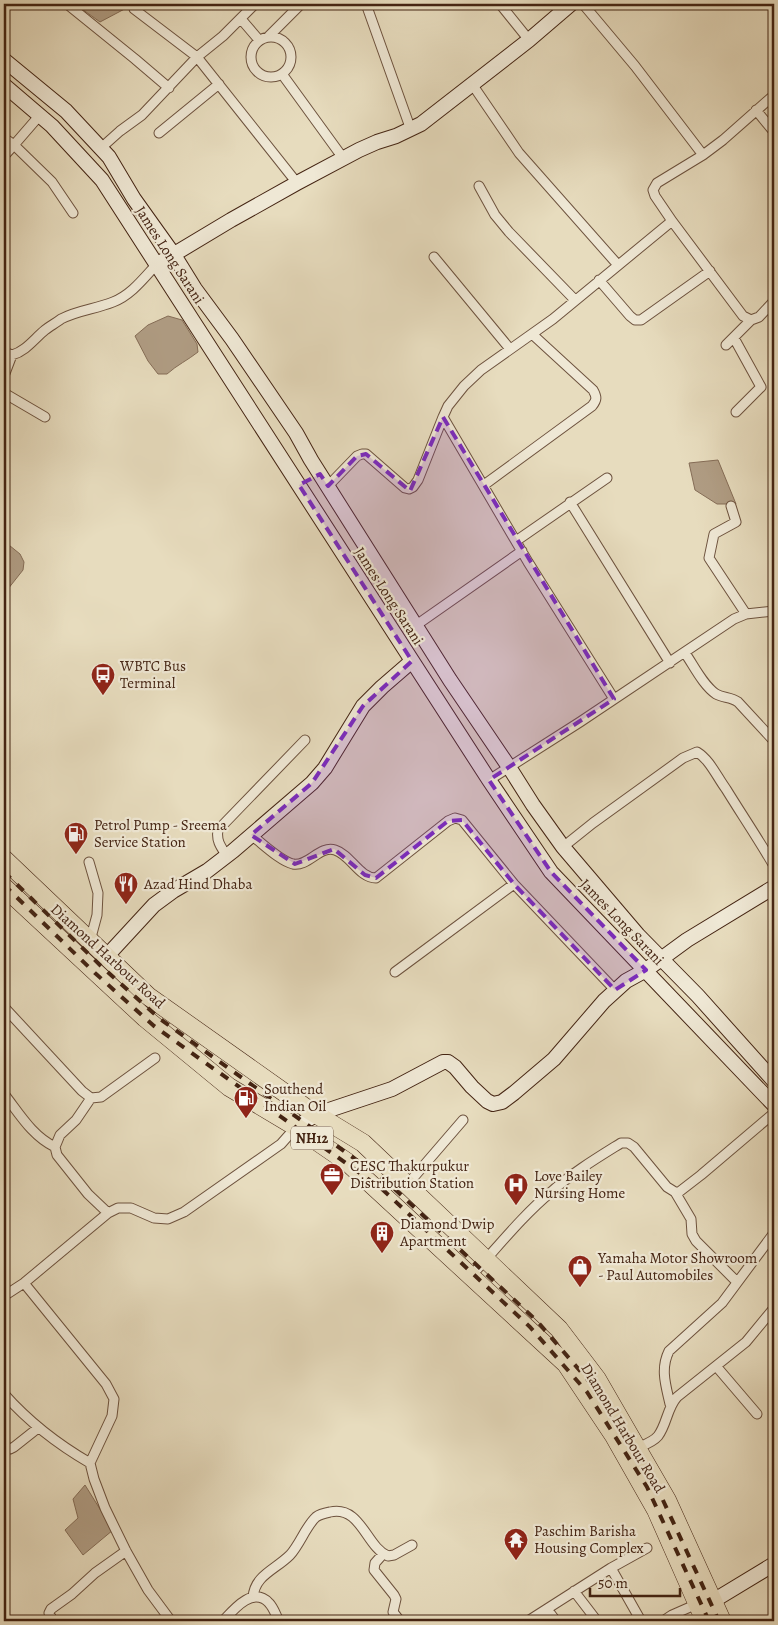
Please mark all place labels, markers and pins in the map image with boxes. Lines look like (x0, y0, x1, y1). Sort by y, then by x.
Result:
place label: WBTC Bus Terminal (119, 656, 186, 693)
bus stop icon: WBTC Bus Terminal (90, 662, 116, 696)
place label: Petrol Pump - Sreema Service Station (94, 815, 227, 852)
fuel station icon: Petrol Pump - Sreema Service Station (63, 821, 89, 855)
restaurant icon: Azad Hind Dhaba (113, 871, 139, 905)
place label: Azad Hind Dhaba (143, 874, 252, 894)
place label: Southend Indian Oil (264, 1079, 327, 1116)
fuel station icon: Southend Indian Oil (233, 1085, 259, 1119)
place label: CESC Thakurpukur Distribution Station (350, 1156, 474, 1193)
office icon: CESC Thakurpukur Distribution Station (319, 1162, 345, 1196)
place label: Love Bailey Nursing Home (534, 1166, 626, 1203)
hospital icon: Love Bailey Nursing Home (503, 1172, 529, 1206)
place label: Diamond Dwip Apartment (399, 1214, 494, 1251)
building icon: Diamond Dwip Apartment (369, 1220, 395, 1254)
place label: Yamaha Motor Showroom - Paul Automobiles (597, 1248, 758, 1285)
shop icon: Yamaha Motor Showroom - Paul Automobiles (567, 1254, 593, 1288)
place label: Paschim Barisha Housing Complex (534, 1521, 644, 1558)
temple icon: Paschim Barisha Housing Complex (503, 1527, 529, 1561)

